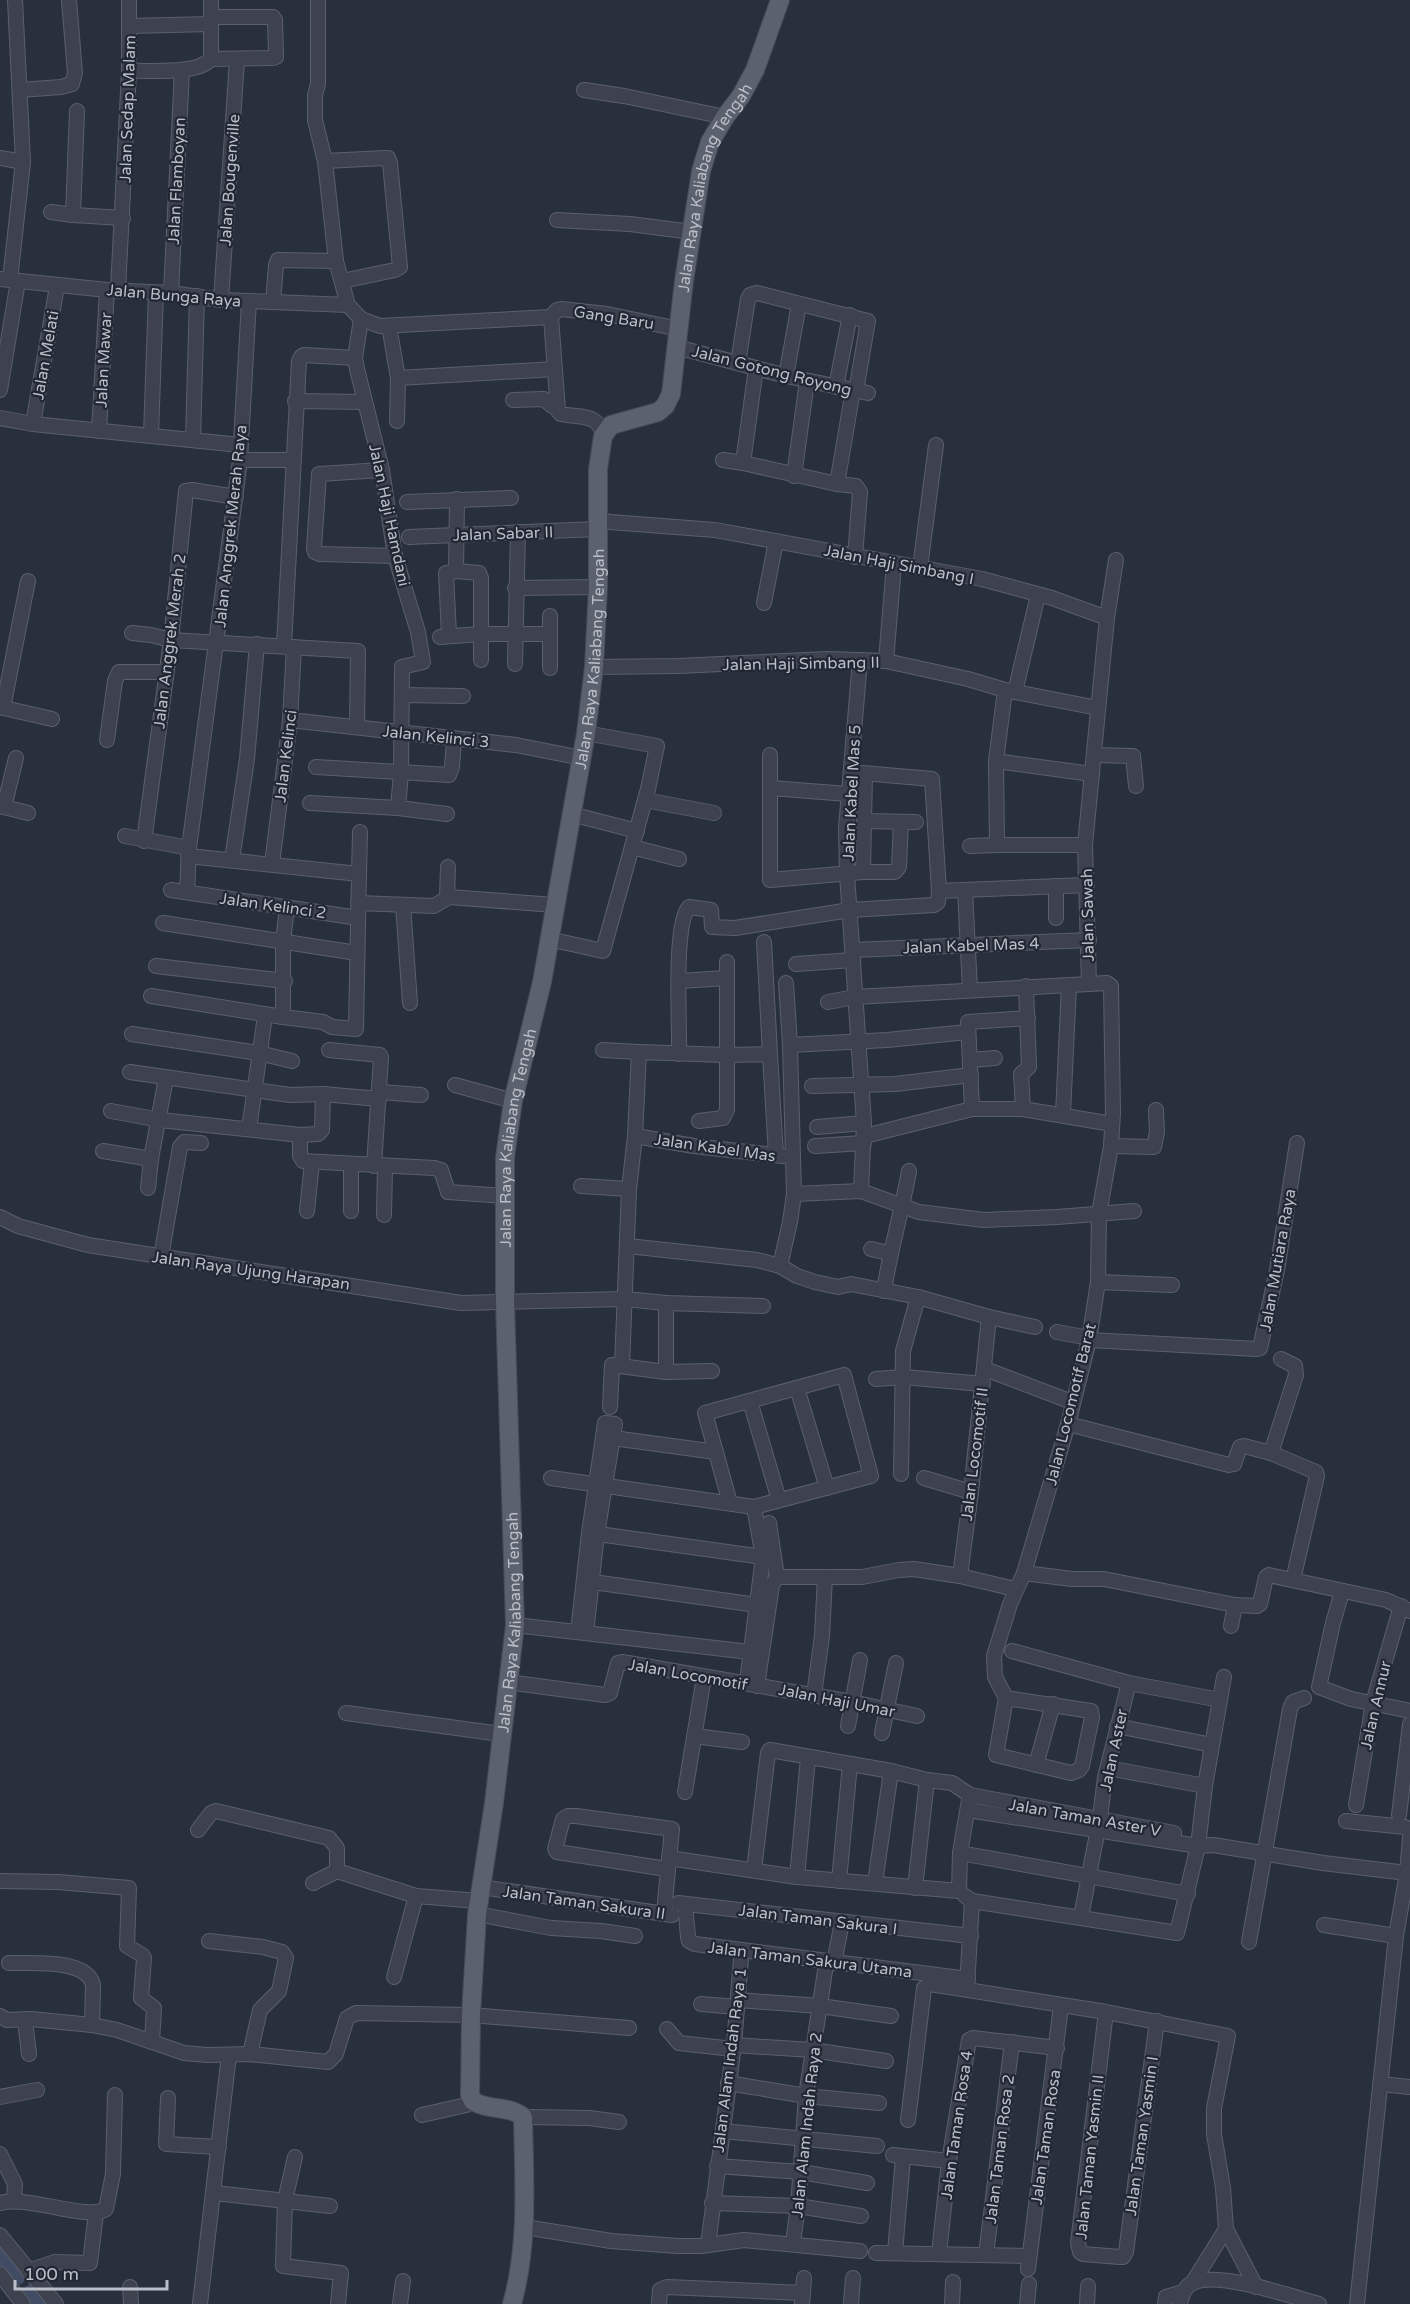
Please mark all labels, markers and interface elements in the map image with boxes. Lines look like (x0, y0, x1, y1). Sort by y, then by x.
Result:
street label: Jalan Sedap Malam (115, 35, 141, 183)
street label: Jalan Raya Kaliabang Tengah (674, 80, 757, 293)
street label: Jalan Bougenville (215, 114, 245, 247)
street label: Jalan Flamboyan (164, 117, 190, 245)
street label: Jalan Bunga Raya (106, 280, 242, 312)
street label: Gang Baru (572, 302, 655, 334)
street label: Jalan Melati (28, 309, 64, 401)
street label: Jalan Mawar (92, 311, 117, 408)
street label: Jalan Gotong Royong (690, 341, 854, 400)
street label: Jalan Anggrek Merah Raya (210, 424, 252, 629)
street label: Jalan Haji Hamdani (364, 442, 414, 588)
street label: Jalan Sabar II (452, 522, 554, 546)
street label: Jalan Haji Simbang I (822, 541, 976, 589)
street label: Jalan Raya Kaliabang Tengah (571, 548, 609, 771)
street label: Jalan Anggrek Merah 2 (149, 552, 191, 730)
street label: Jalan Haji Simbang II (722, 653, 880, 675)
street label: Jalan Kelinci (270, 709, 302, 804)
street label: Jalan Kelinci 3 (381, 721, 490, 753)
street label: Jalan Kabel Mas 5 (838, 724, 866, 862)
street label: Jalan Sawah (1077, 868, 1099, 962)
street label: Jalan Kelinci 2 (218, 889, 328, 923)
street label: Jalan Kabel Mas 4 (902, 934, 1040, 958)
street label: Jalan Raya Kaliabang Tengah (495, 1026, 541, 1247)
street label: Jalan Kabel Mas (653, 1130, 777, 1166)
street label: Jalan Mutiara Raya (1256, 1187, 1300, 1333)
street label: Jalan Raya Ujung Harapan (150, 1247, 351, 1295)
street label: Jalan Locomotif Barat (1041, 1321, 1101, 1487)
street label: Jalan Locomotif II (957, 1386, 993, 1522)
street label: Jalan Raya Kaliabang Tengah (493, 1511, 526, 1734)
street label: Jalan Locomotif (626, 1655, 750, 1695)
street label: Jalan Annur (1356, 1658, 1396, 1752)
street label: Jalan Haji Umar (777, 1680, 898, 1722)
street label: Jalan Aster (1095, 1706, 1133, 1793)
street label: Jalan Taman Aster V (1007, 1795, 1163, 1841)
street label: Jalan Taman Sakura II (501, 1882, 667, 1924)
street label: Jalan Taman Sakura I (737, 1900, 898, 1940)
street label: Jalan Taman Sakura Utama (707, 1938, 913, 1982)
street label: Jalan Alam Indah Raya 1 (709, 1967, 751, 2154)
street label: Jalan Alam Indah Raya 2 (787, 2032, 827, 2219)
street label: Jalan Taman Rosa 4 (937, 2049, 977, 2201)
street label: Jalan Taman Yasmin I (1121, 2055, 1163, 2217)
street label: Jalan Taman Rosa (1027, 2068, 1065, 2206)
street label: Jalan Taman Rosa 2 (981, 2073, 1019, 2225)
street label: Jalan Taman Yasmin II (1071, 2074, 1109, 2241)
scale bar (15, 2253, 166, 2291)
text: 100 m (24, 2263, 79, 2285)

